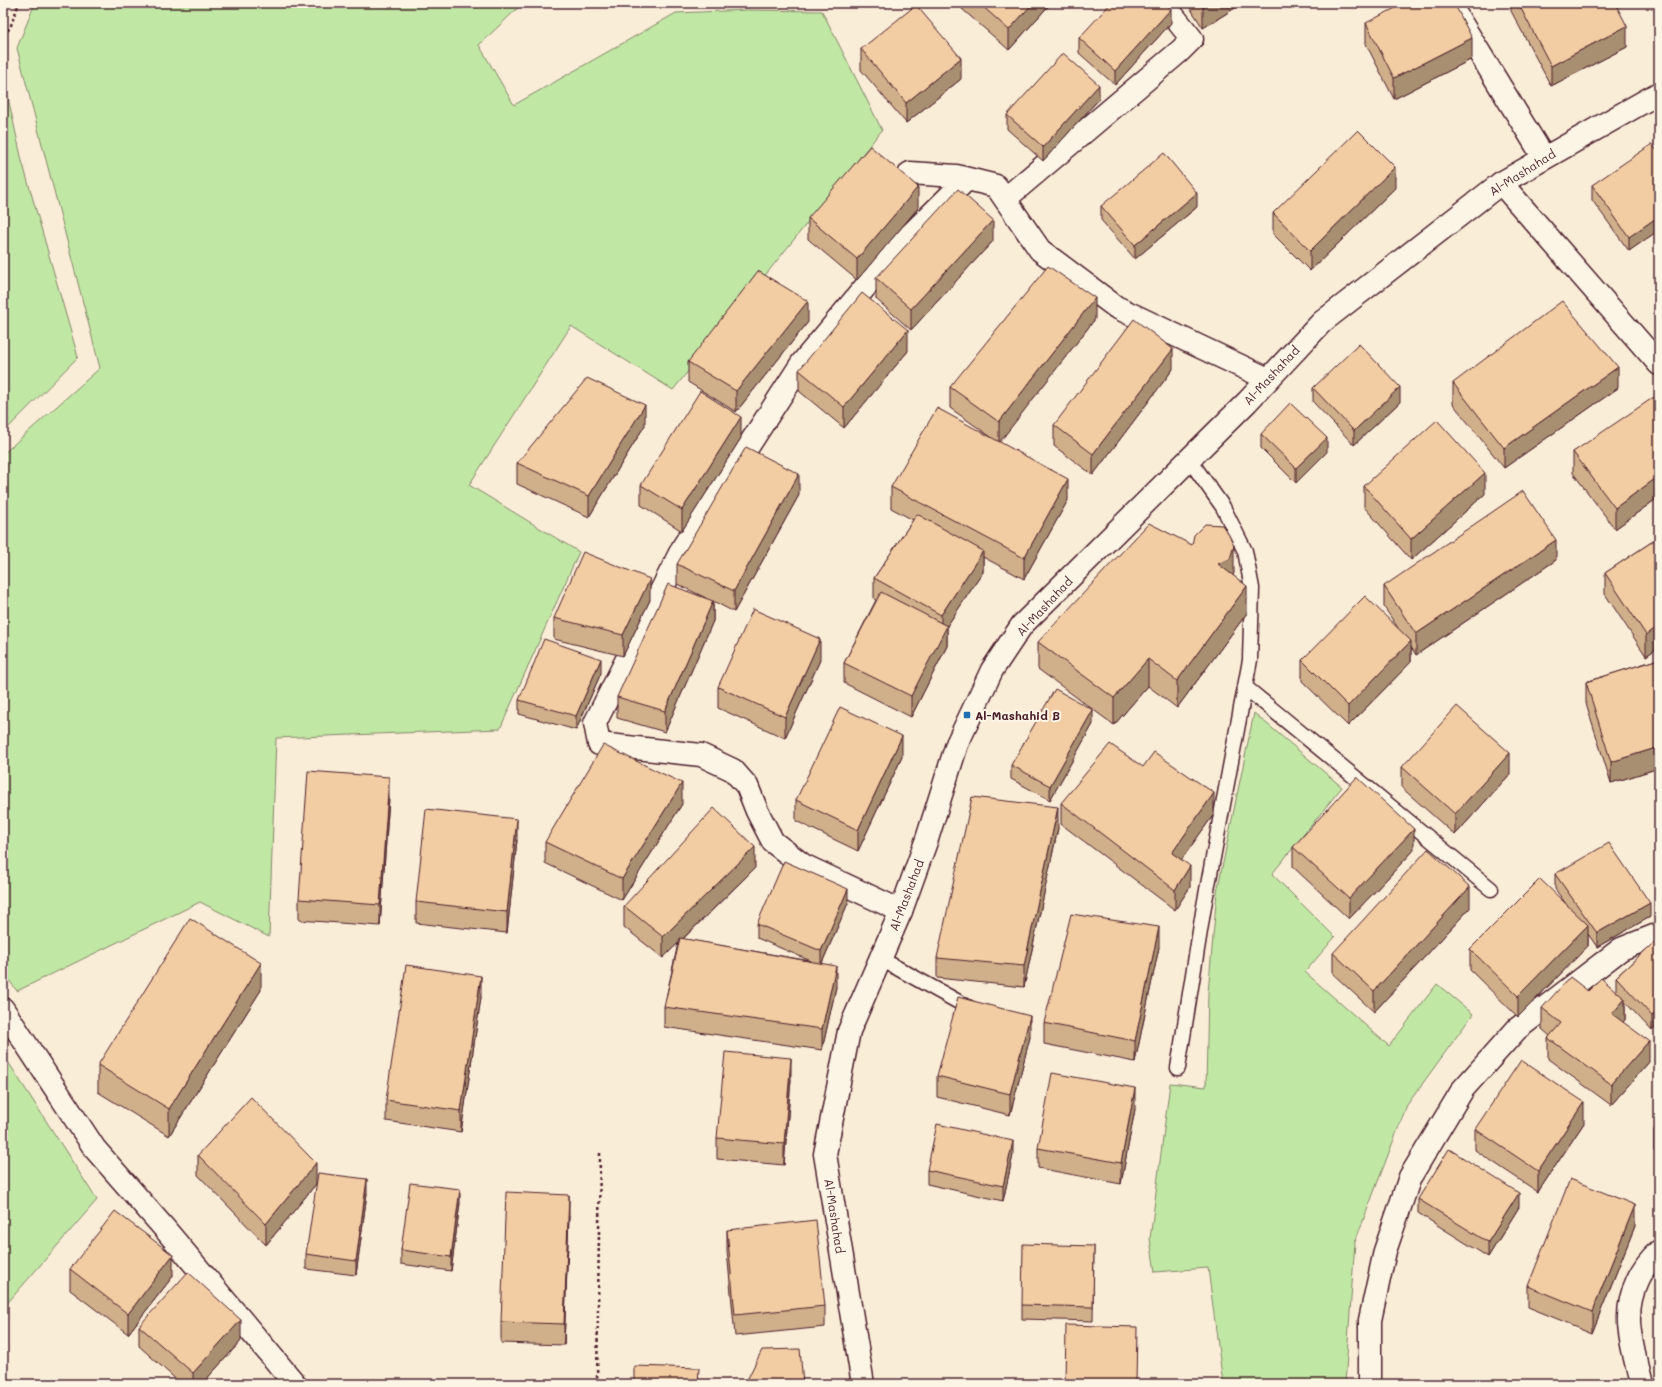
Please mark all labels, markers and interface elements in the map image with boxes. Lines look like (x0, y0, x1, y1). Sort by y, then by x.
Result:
street label: Al-Mashahad (1486, 145, 1559, 199)
street label: Al-Mashahad (1239, 342, 1303, 408)
street label: Al-Mashahad (1012, 573, 1076, 639)
place label: Al-Mashahid B (975, 707, 1060, 723)
marker: Al-Mashahid B (962, 710, 972, 720)
street label: Al-Mashahad (885, 857, 927, 933)
street label: Al-Mashahad (821, 1178, 849, 1255)

